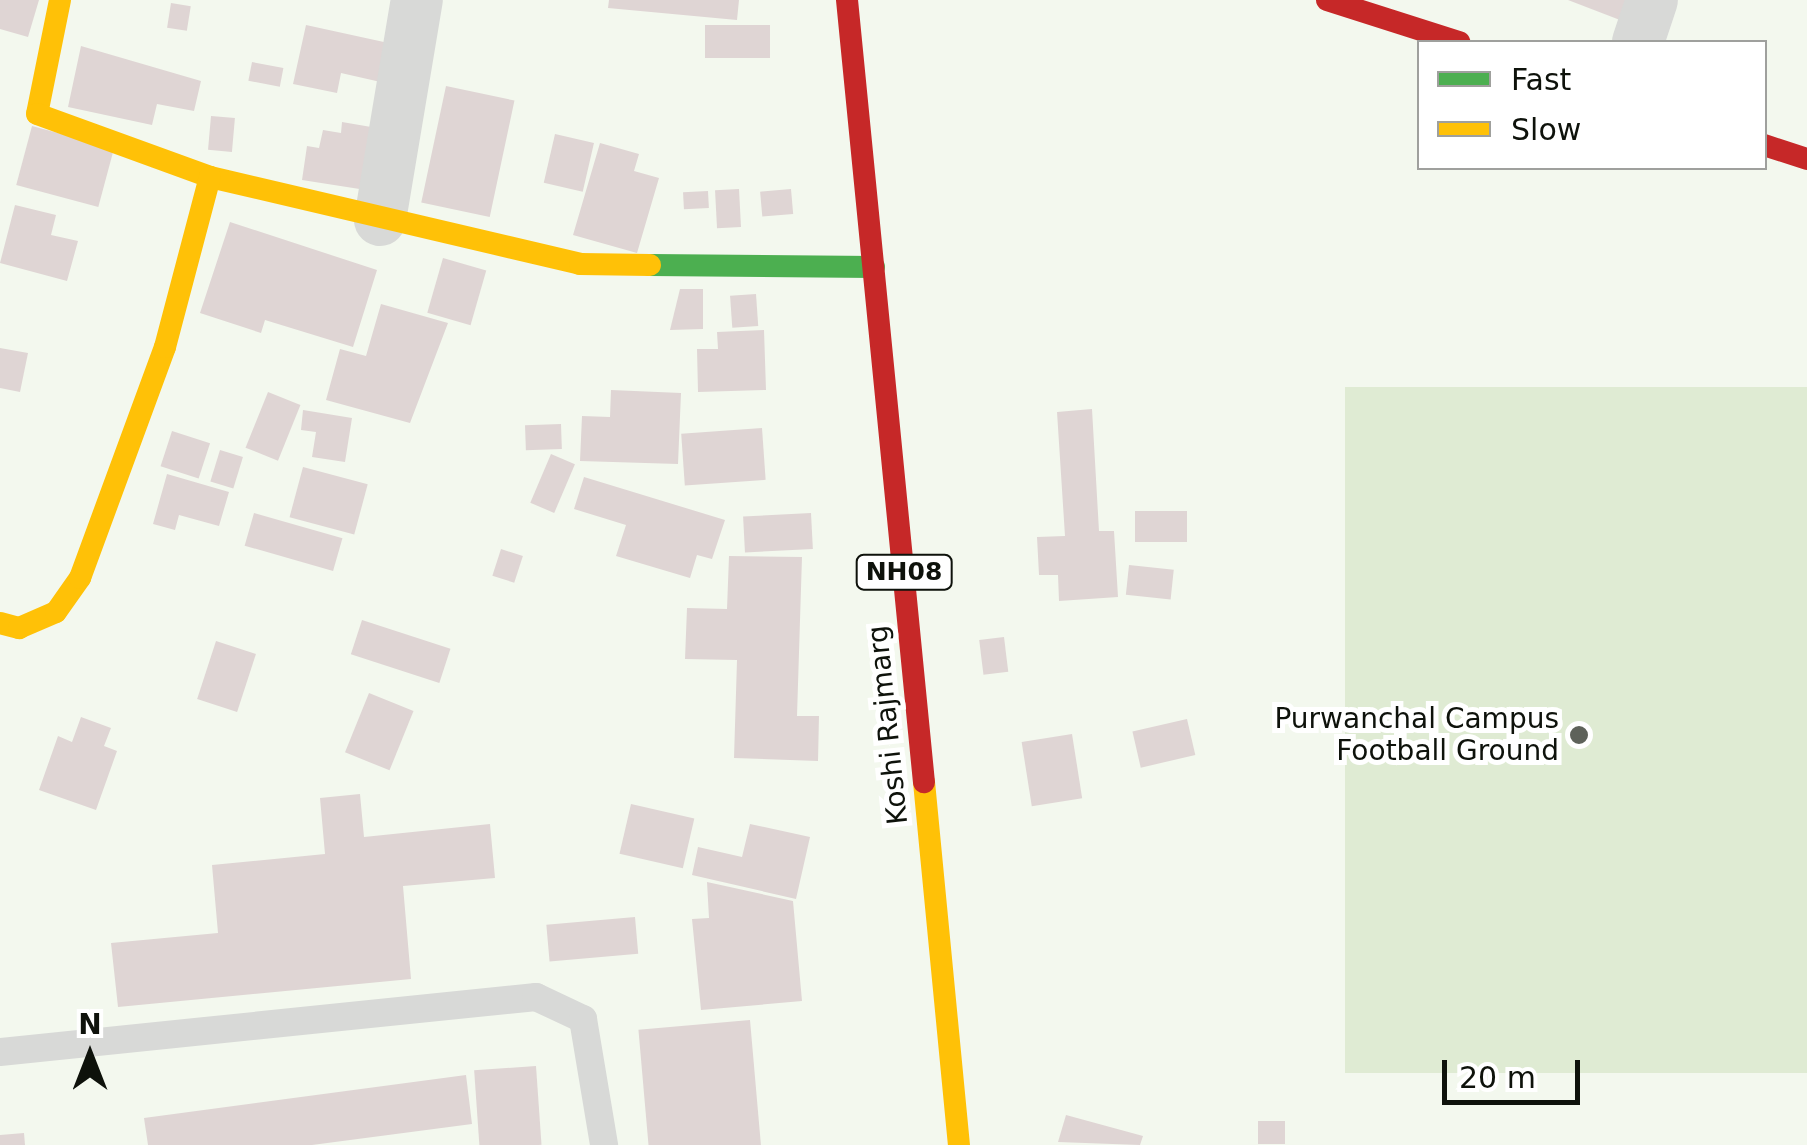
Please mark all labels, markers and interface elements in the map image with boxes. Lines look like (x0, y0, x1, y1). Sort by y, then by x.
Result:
legend (1417, 40, 1767, 170)
text: Fast (1511, 62, 1571, 97)
text: Slow (1511, 112, 1581, 147)
road number: NH08 (854, 552, 954, 592)
street label: Koshi Rajmarg (861, 624, 915, 826)
place label: Purwanchal Campus Football Ground (1274, 702, 1559, 768)
marker: Purwanchal Campus Football Ground (1568, 724, 1590, 746)
north arrow (40, 1005, 140, 1105)
text: N (78, 1008, 102, 1041)
scale bar (1447, 1040, 1584, 1102)
text: 20 m (1459, 1060, 1536, 1095)

